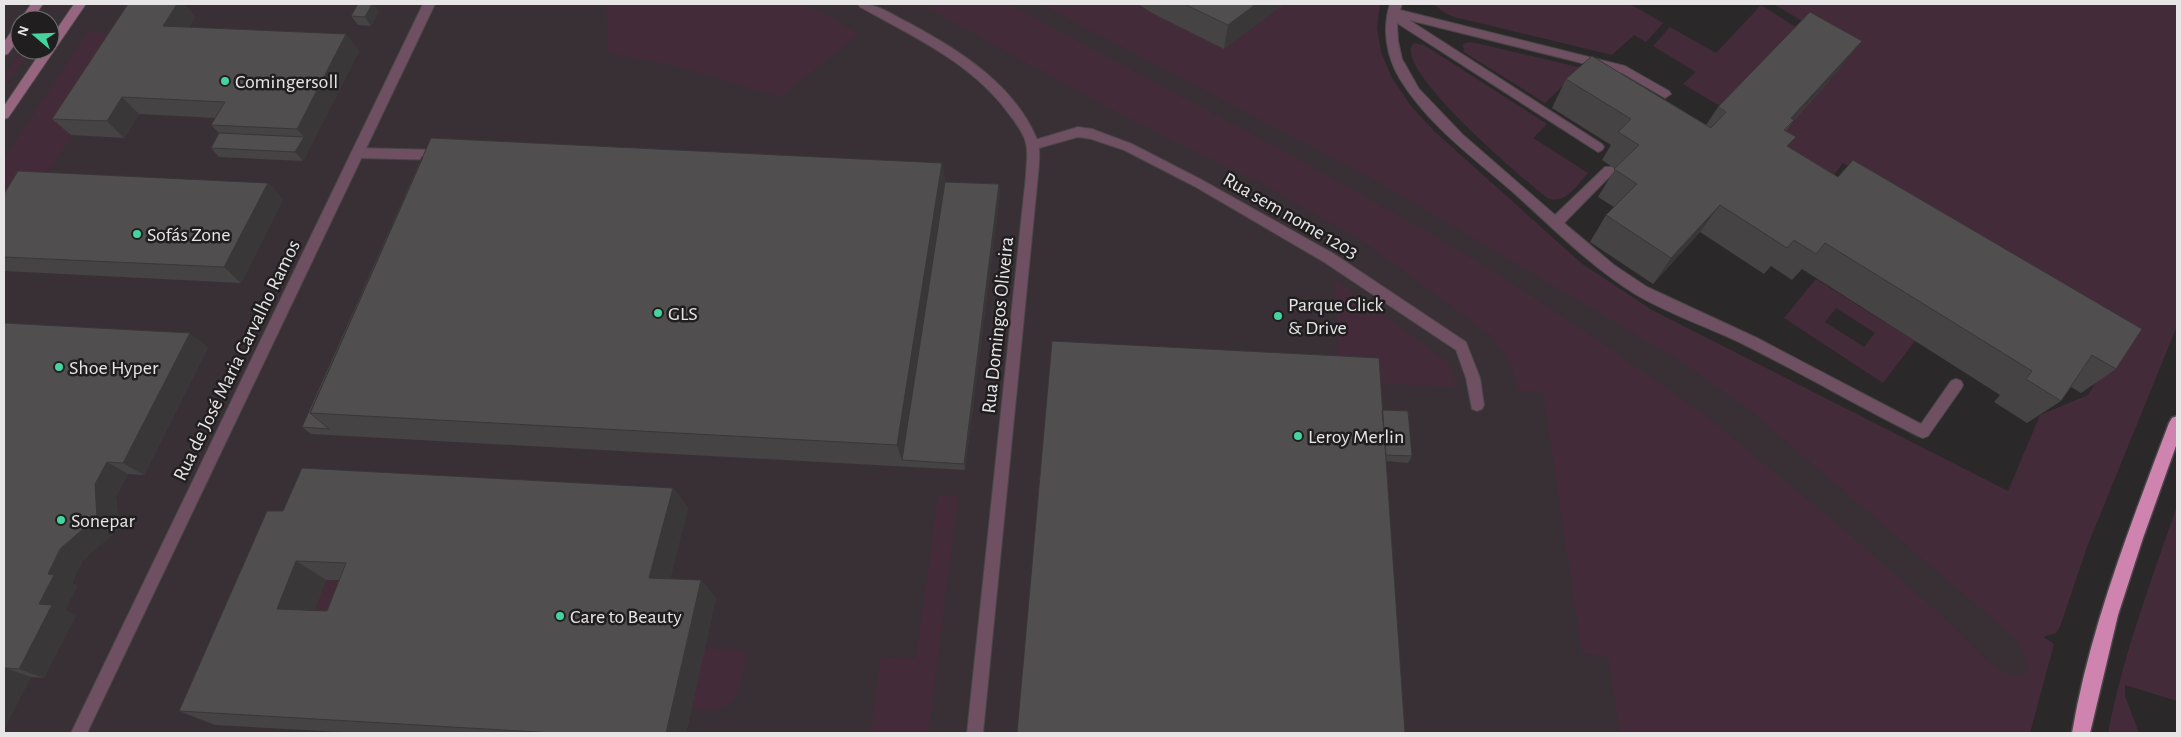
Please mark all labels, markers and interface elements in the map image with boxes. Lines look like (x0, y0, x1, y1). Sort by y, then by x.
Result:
north arrow (10, 10, 60, 60)
text: N (15, 24, 32, 38)
place label: Comingersoll (235, 72, 338, 92)
marker: Comingersoll (219, 75, 231, 87)
street label: Rua sem nome 1203 (1219, 169, 1362, 263)
place label: Sofás Zone (147, 225, 230, 245)
marker: Sofás Zone (131, 228, 143, 240)
street label: Rua Domingos Oliveira (979, 236, 1017, 414)
street label: Rua de José Maria Carvalho Ramos (170, 237, 304, 484)
place label: Parque Click & Drive (1288, 295, 1383, 338)
place label: GLS (668, 304, 698, 324)
marker: GLS (652, 307, 664, 319)
marker: Parque Click & Drive (1272, 310, 1284, 322)
place label: Shoe Hyper (69, 358, 159, 378)
marker: Shoe Hyper (53, 361, 65, 373)
place label: Leroy Merlin (1308, 427, 1404, 447)
marker: Leroy Merlin (1292, 430, 1304, 442)
place label: Sonepar (71, 511, 135, 531)
marker: Sonepar (55, 514, 67, 526)
place label: Care to Beauty (570, 607, 682, 627)
marker: Care to Beauty (554, 610, 566, 622)

